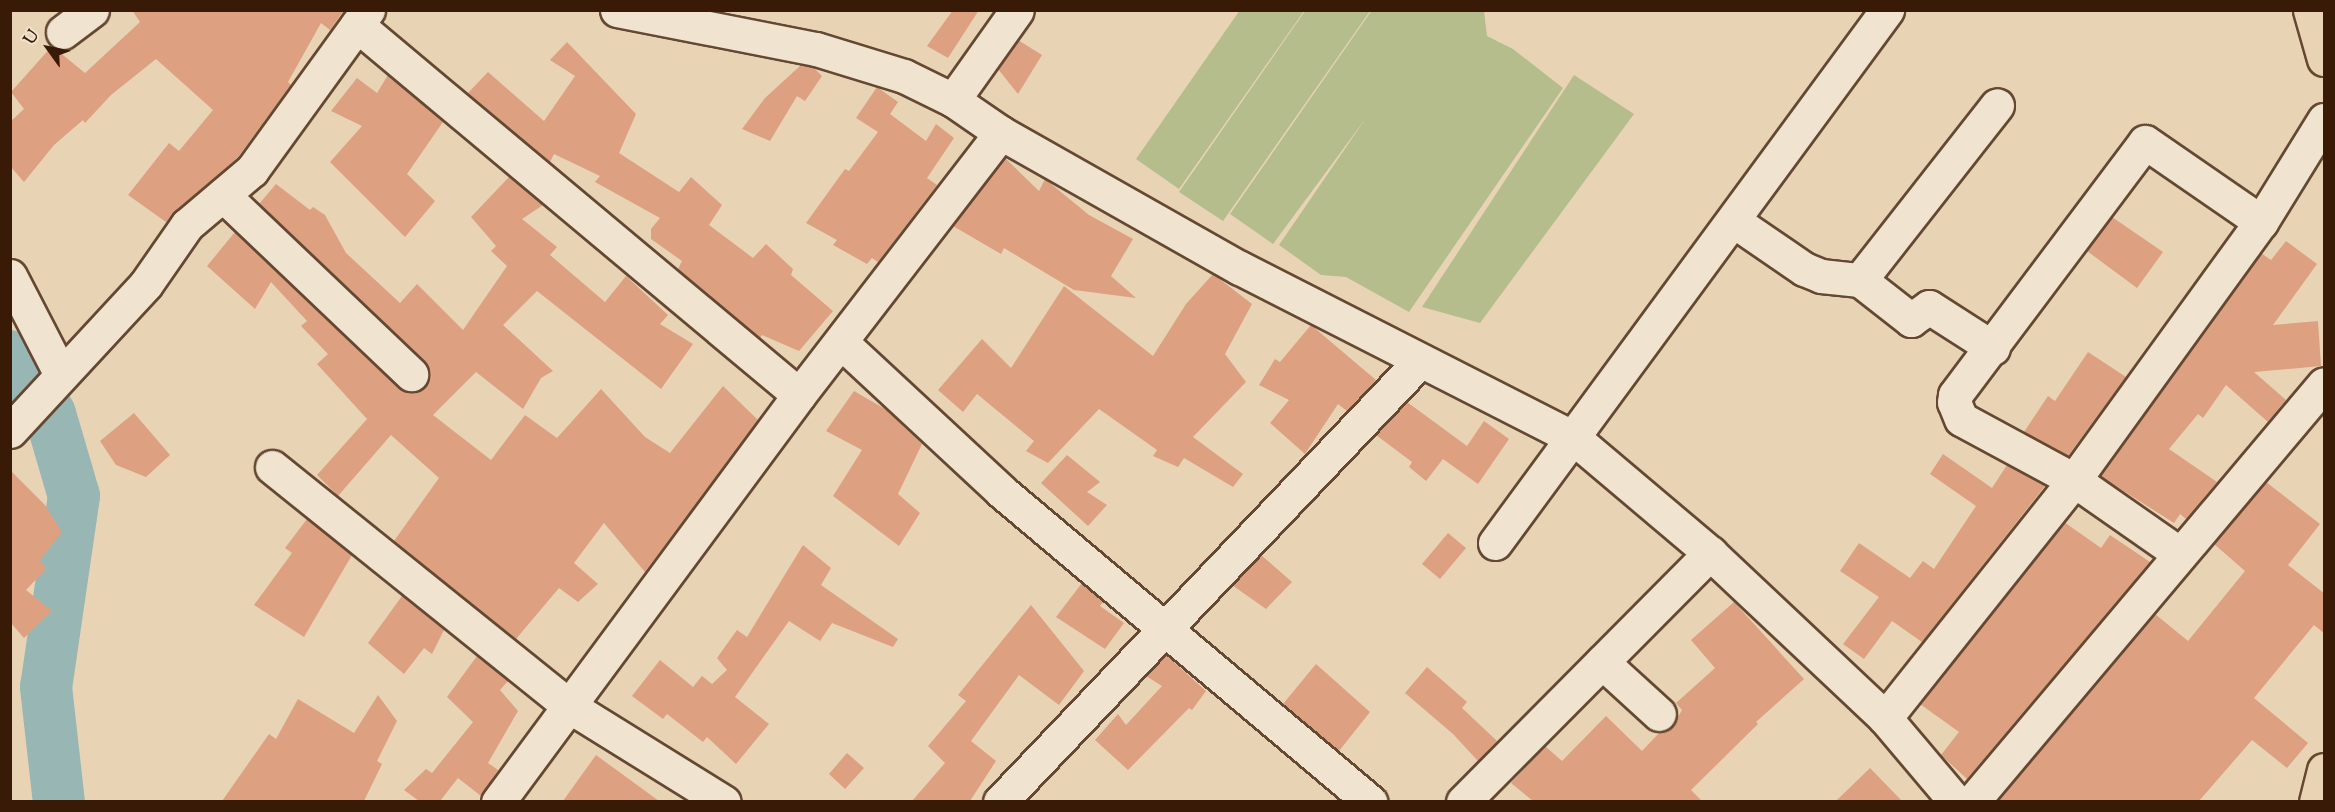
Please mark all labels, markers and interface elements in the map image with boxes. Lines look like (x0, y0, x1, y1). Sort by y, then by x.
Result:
north arrow (18, 18, 78, 78)
text: U (19, 26, 46, 50)

